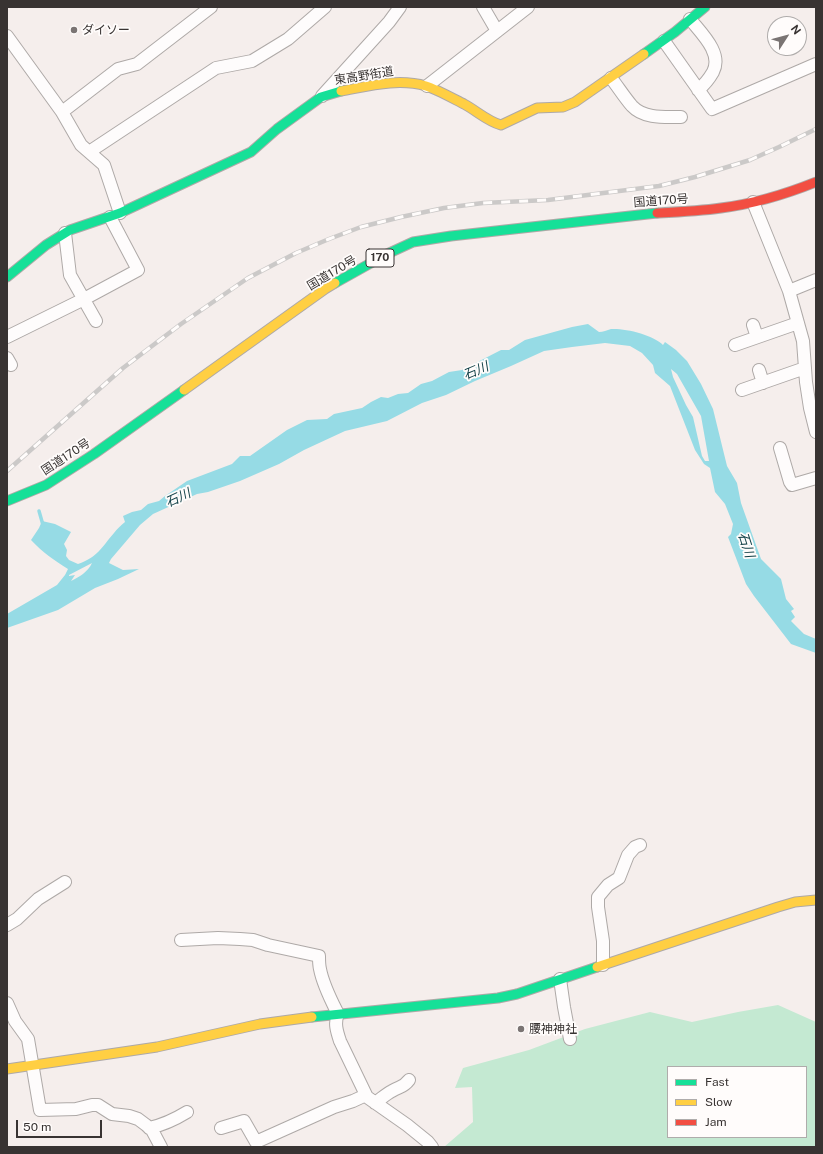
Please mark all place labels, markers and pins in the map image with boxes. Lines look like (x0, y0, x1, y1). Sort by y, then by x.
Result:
place label: ダイソー (82, 23, 130, 37)
marker: ダイソー (69, 25, 79, 35)
place label: 腰神神社 (529, 1022, 577, 1036)
marker: 腰神神社 (516, 1024, 526, 1034)

